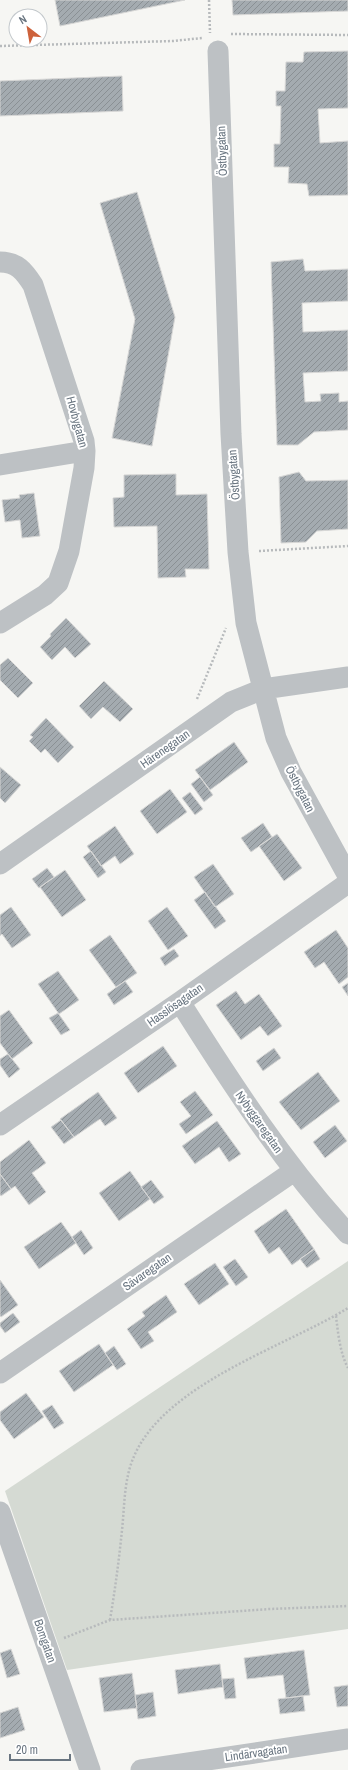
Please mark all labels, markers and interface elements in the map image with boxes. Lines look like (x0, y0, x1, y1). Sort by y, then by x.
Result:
north arrow (8, 8, 48, 48)
text: N (16, 12, 29, 27)
street label: Östbygatan (212, 126, 231, 176)
street label: Hovbygatan (62, 395, 92, 449)
street label: Östbygatan (223, 449, 244, 501)
street label: Härenegatan (137, 726, 193, 772)
street label: Östbygatan (281, 762, 319, 815)
street label: Hasslösagatan (144, 980, 206, 1030)
street label: Nybyggaregatan (232, 1088, 286, 1156)
street label: Sävaregatan (120, 1249, 174, 1295)
street label: Bomgatan (30, 1617, 60, 1665)
scale bar (10, 1736, 70, 1762)
street label: Lindärvagatan (224, 1741, 288, 1765)
text: 20 m (16, 1742, 38, 1758)

